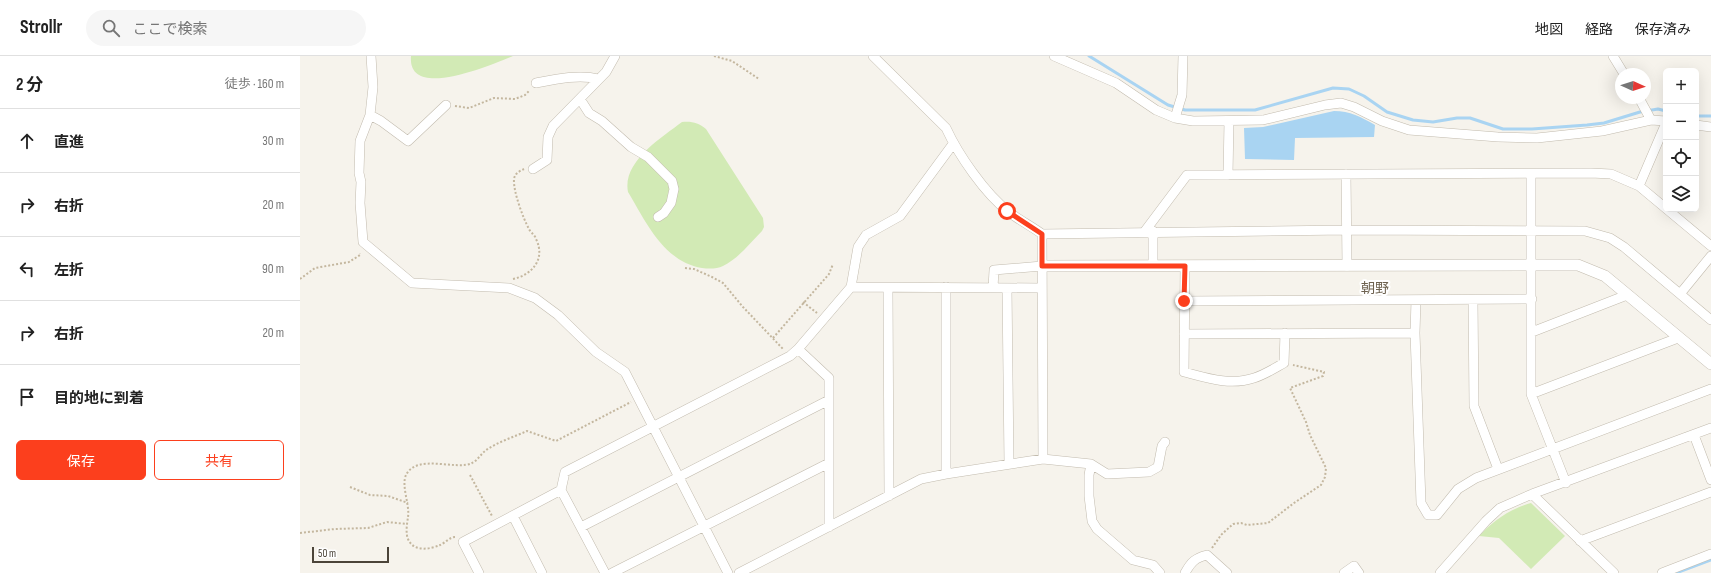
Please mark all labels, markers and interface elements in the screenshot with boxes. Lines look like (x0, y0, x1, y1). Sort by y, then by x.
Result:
search box (86, 10, 366, 46)
text: Strollr (20, 16, 62, 39)
icon: search (100, 17, 122, 39)
text: ここで検索 (132, 20, 207, 39)
text: 地図 (1535, 21, 1563, 38)
text: 経路 (1585, 21, 1613, 38)
text: 保存済み (1635, 21, 1691, 38)
north arrow (1615, 68, 1651, 104)
map controls (1663, 68, 1699, 212)
button: + (1663, 68, 1699, 104)
text: 2 分 (16, 75, 43, 95)
text: 徒歩 · 160 m (225, 76, 284, 92)
button: − (1663, 104, 1699, 140)
icon: ahead (16, 130, 38, 152)
text: 直進 (54, 133, 84, 152)
text: 30 m (262, 133, 284, 149)
button: locate (1663, 140, 1699, 176)
button: layers (1663, 176, 1699, 212)
icon: right (16, 194, 38, 216)
text: 右折 (54, 197, 84, 216)
text: 20 m (262, 197, 284, 213)
route start (998, 202, 1016, 220)
icon: left (16, 258, 38, 280)
text: 左折 (54, 261, 84, 280)
text: 90 m (262, 261, 284, 277)
district label: 朝野 (1361, 280, 1389, 297)
route end (1175, 292, 1193, 310)
icon: right (16, 322, 38, 344)
text: 右折 (54, 325, 84, 344)
text: 20 m (262, 325, 284, 341)
icon: arrive (16, 386, 38, 408)
text: 目的地に到着 (54, 389, 144, 408)
button: 保存 (16, 440, 146, 480)
button: 共有 (154, 440, 284, 480)
scale bar (312, 545, 389, 564)
text: 50 m (318, 547, 336, 560)

